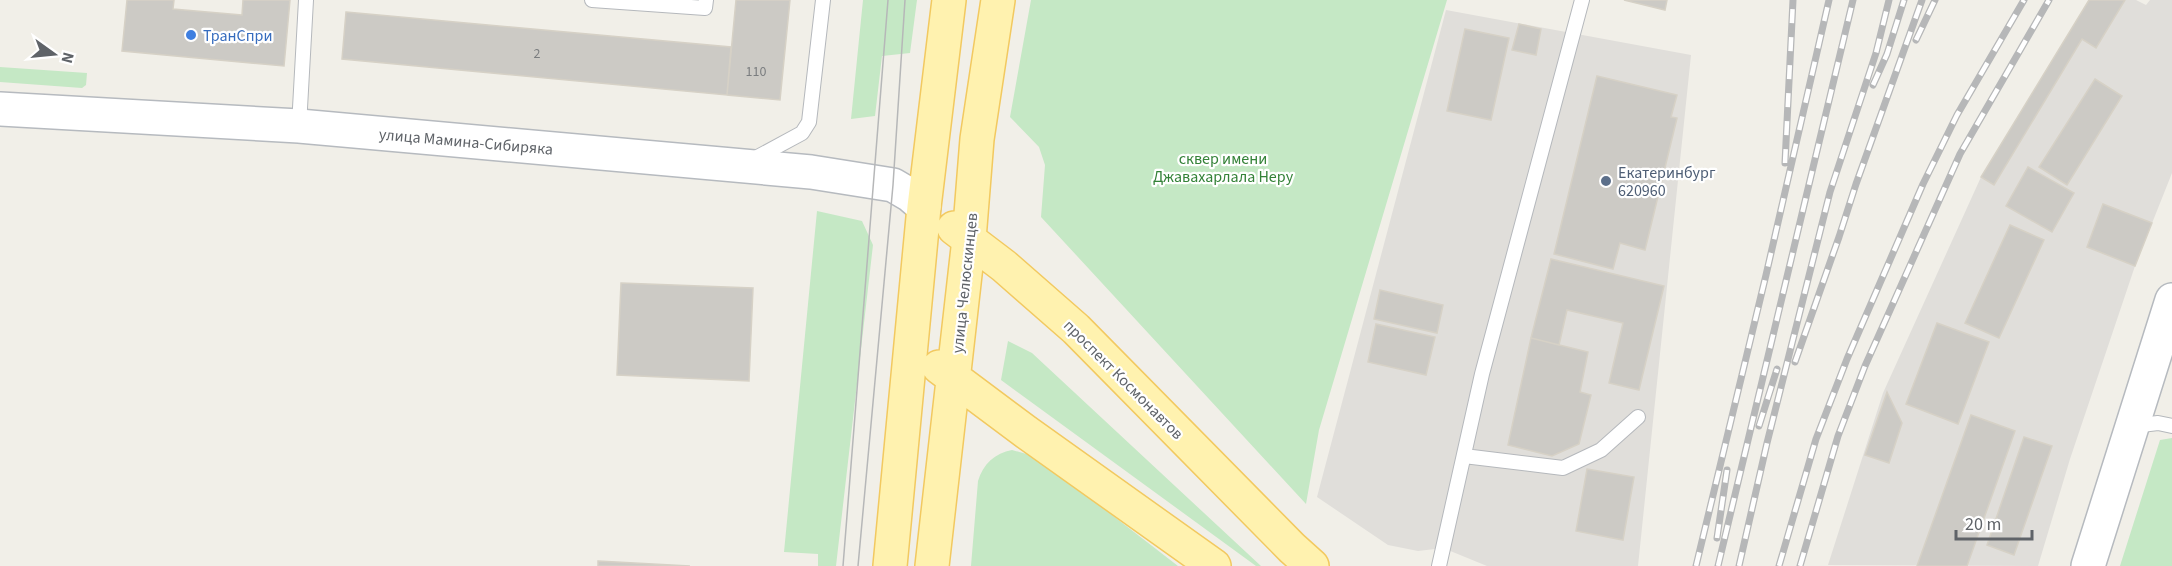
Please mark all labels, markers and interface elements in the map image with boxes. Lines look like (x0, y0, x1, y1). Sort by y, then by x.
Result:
north arrow (24, 24, 84, 84)
place label: ТранСпри (203, 25, 272, 47)
marker: ТранСпри (184, 28, 198, 42)
house number: 2 (534, 44, 541, 64)
text: N (56, 50, 80, 66)
house number: 110 (746, 62, 766, 82)
street label: улица Мамина-Сибиряка (378, 123, 554, 161)
park label: сквер имени Джавахарлала Неру (1153, 148, 1294, 188)
place label: Екатеринбург 620960 (1618, 162, 1716, 202)
marker: Екатеринбург 620960 (1599, 174, 1613, 188)
street label: улица Челюскинцев (947, 212, 983, 354)
street label: проспект Космонавтов (1058, 315, 1188, 445)
scale bar (1956, 503, 2032, 541)
text: 20 m (1965, 512, 2001, 537)

